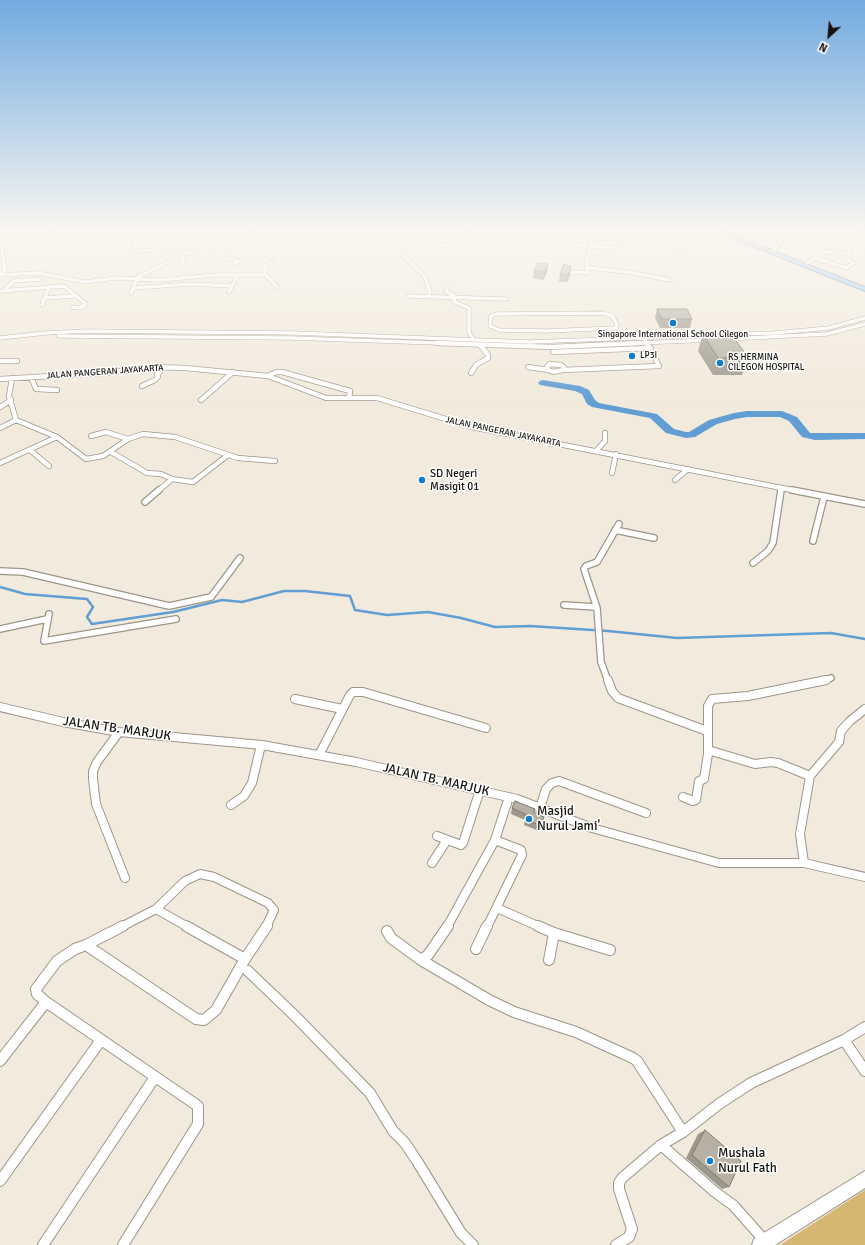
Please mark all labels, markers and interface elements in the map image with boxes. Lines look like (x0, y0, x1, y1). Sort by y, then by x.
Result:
north arrow (809, 16, 849, 56)
text: N (817, 40, 830, 55)
marker: Singapore International School Cilegon (668, 318, 678, 328)
place label: Singapore International School Cilegon (598, 330, 748, 340)
marker: LP3I (627, 351, 637, 361)
place label: LP3I (640, 351, 657, 361)
place label: RS HERMINA CILEGON HOSPITAL (728, 353, 804, 374)
marker: RS HERMINA CILEGON HOSPITAL (715, 358, 725, 368)
street label: JALAN PANGERAN JAYAKARTA (46, 363, 164, 381)
street label: JALAN PANGERAN JAYAKARTA (444, 414, 562, 450)
place label: SD Negeri Masigit 01 (430, 467, 479, 493)
marker: SD Negeri Masigit 01 (417, 475, 427, 485)
street label: JALAN TB. MARJUK (62, 714, 172, 744)
street label: JALAN TB. MARJUK (381, 760, 491, 800)
place label: Masjid Nurul Jami' (537, 804, 600, 835)
marker: Masjid Nurul Jami' (524, 814, 534, 824)
place label: Mushala Nurul Fath (718, 1146, 777, 1177)
marker: Mushala Nurul Fath (705, 1156, 715, 1166)

